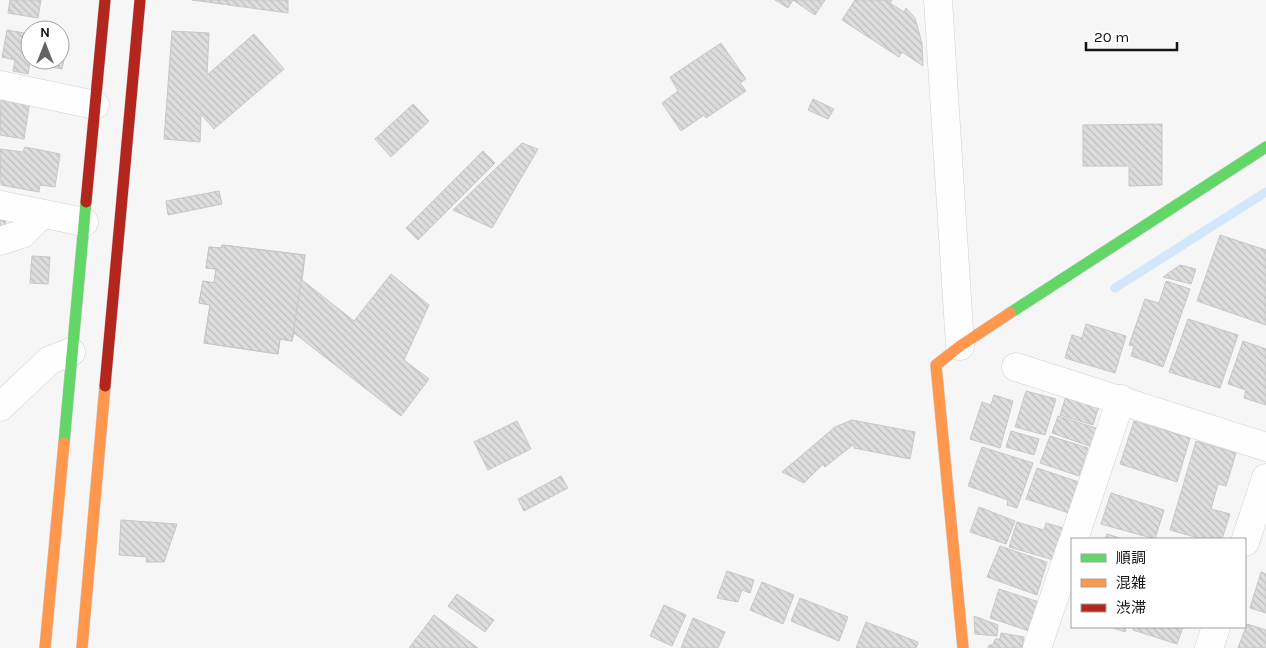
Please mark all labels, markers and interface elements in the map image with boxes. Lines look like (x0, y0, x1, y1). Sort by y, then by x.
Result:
north arrow (20, 20, 70, 70)
scale bar (1086, 20, 1177, 52)
text: N (40, 24, 50, 41)
text: 20 m (1094, 28, 1129, 46)
legend (1071, 538, 1246, 628)
text: 順調 (1116, 549, 1146, 567)
text: 混雑 (1116, 574, 1146, 592)
text: 渋滞 (1116, 599, 1146, 617)

